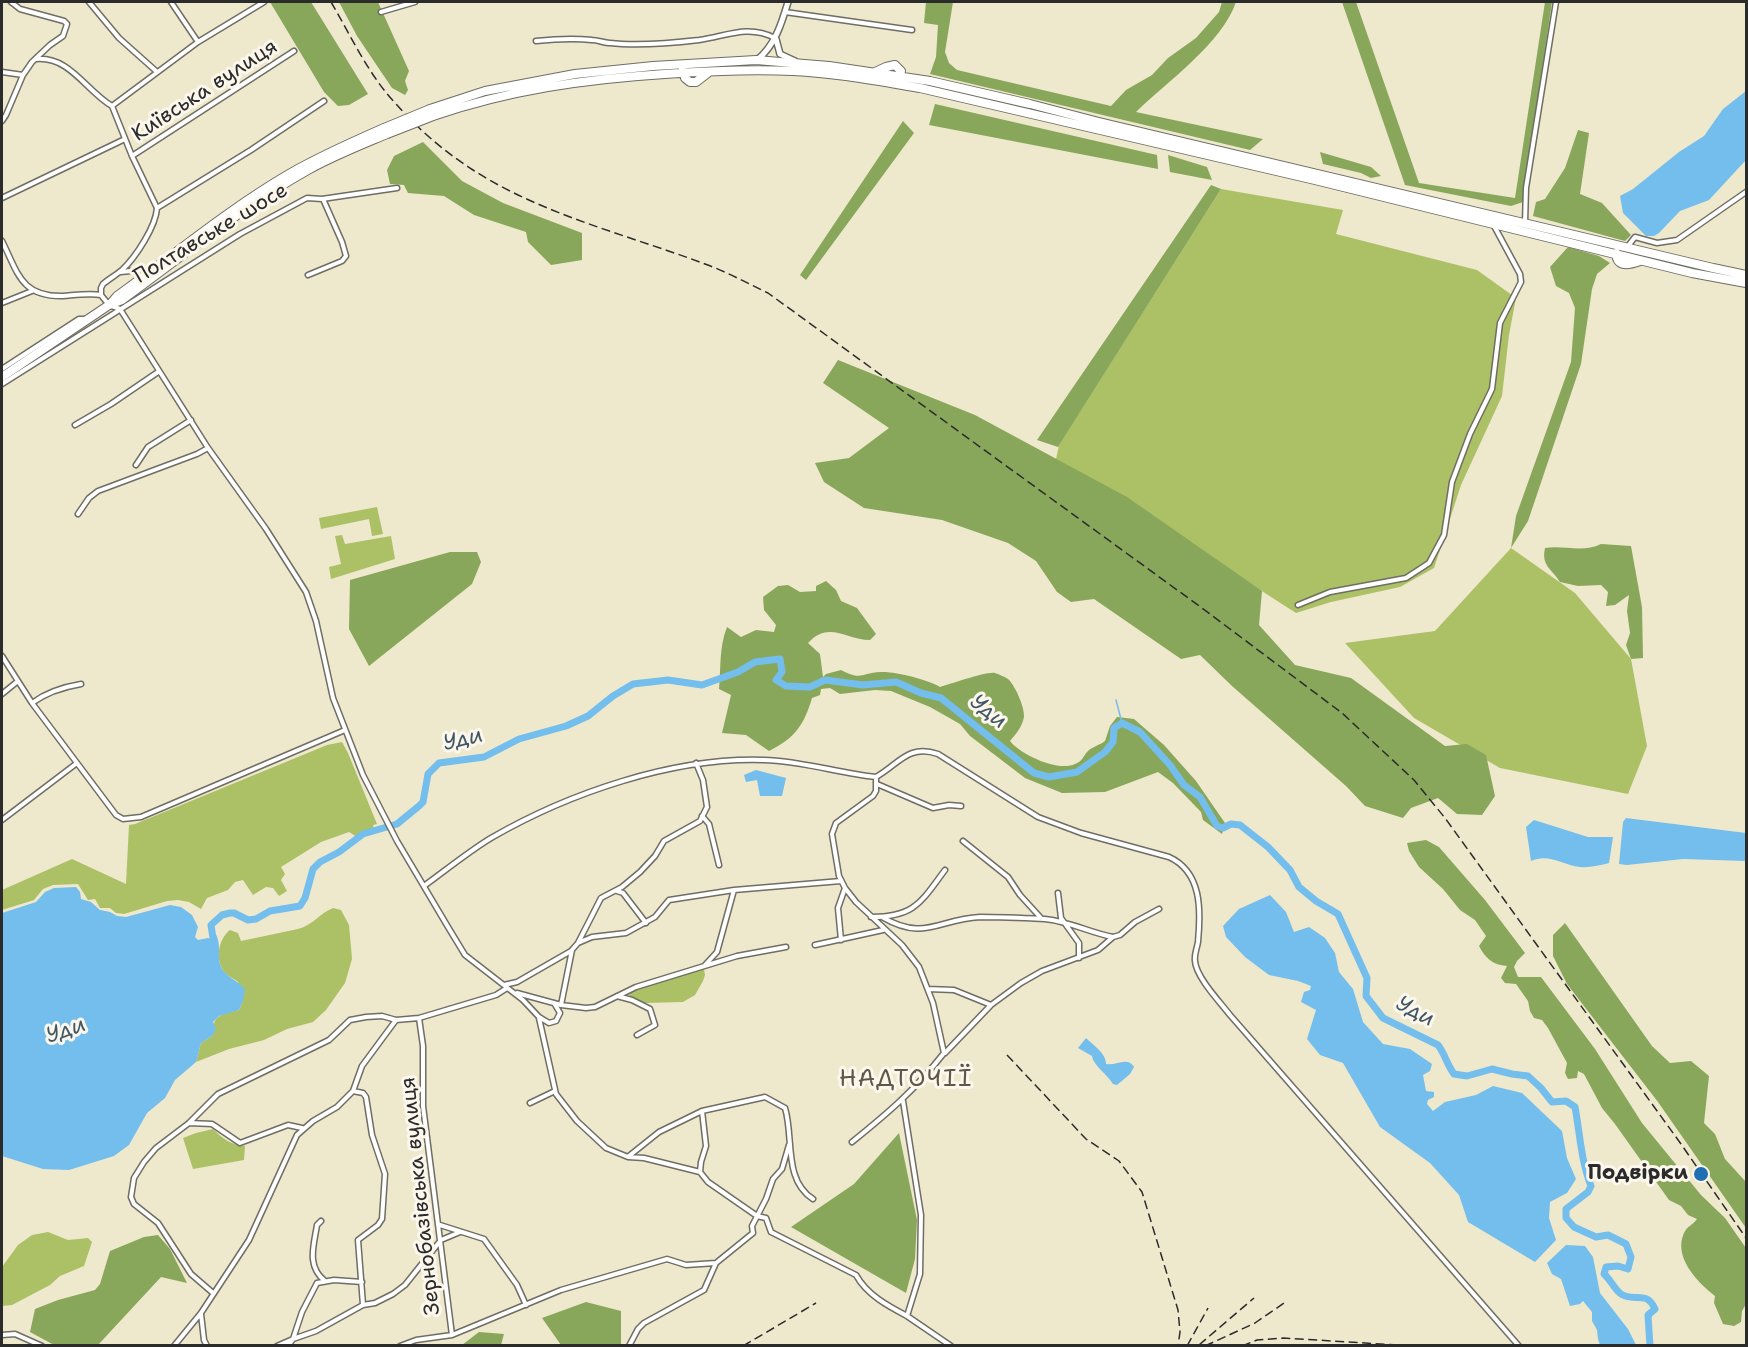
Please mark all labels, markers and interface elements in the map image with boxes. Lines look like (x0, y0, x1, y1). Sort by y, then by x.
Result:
street label: Київська вулиця (128, 35, 282, 147)
street label: Полтавське шосе (129, 178, 293, 290)
water label: Уди (964, 689, 1012, 735)
water label: Уди (440, 723, 486, 757)
water label: Уди (1391, 991, 1439, 1033)
water label: Уди (43, 1012, 89, 1050)
district label: НАДТОЧІЇ (839, 1066, 973, 1094)
street label: Зернобазівська вулиця (396, 1076, 446, 1316)
place label: Подвірки (1587, 1161, 1688, 1187)
marker: Подвірки (1692, 1165, 1710, 1183)

